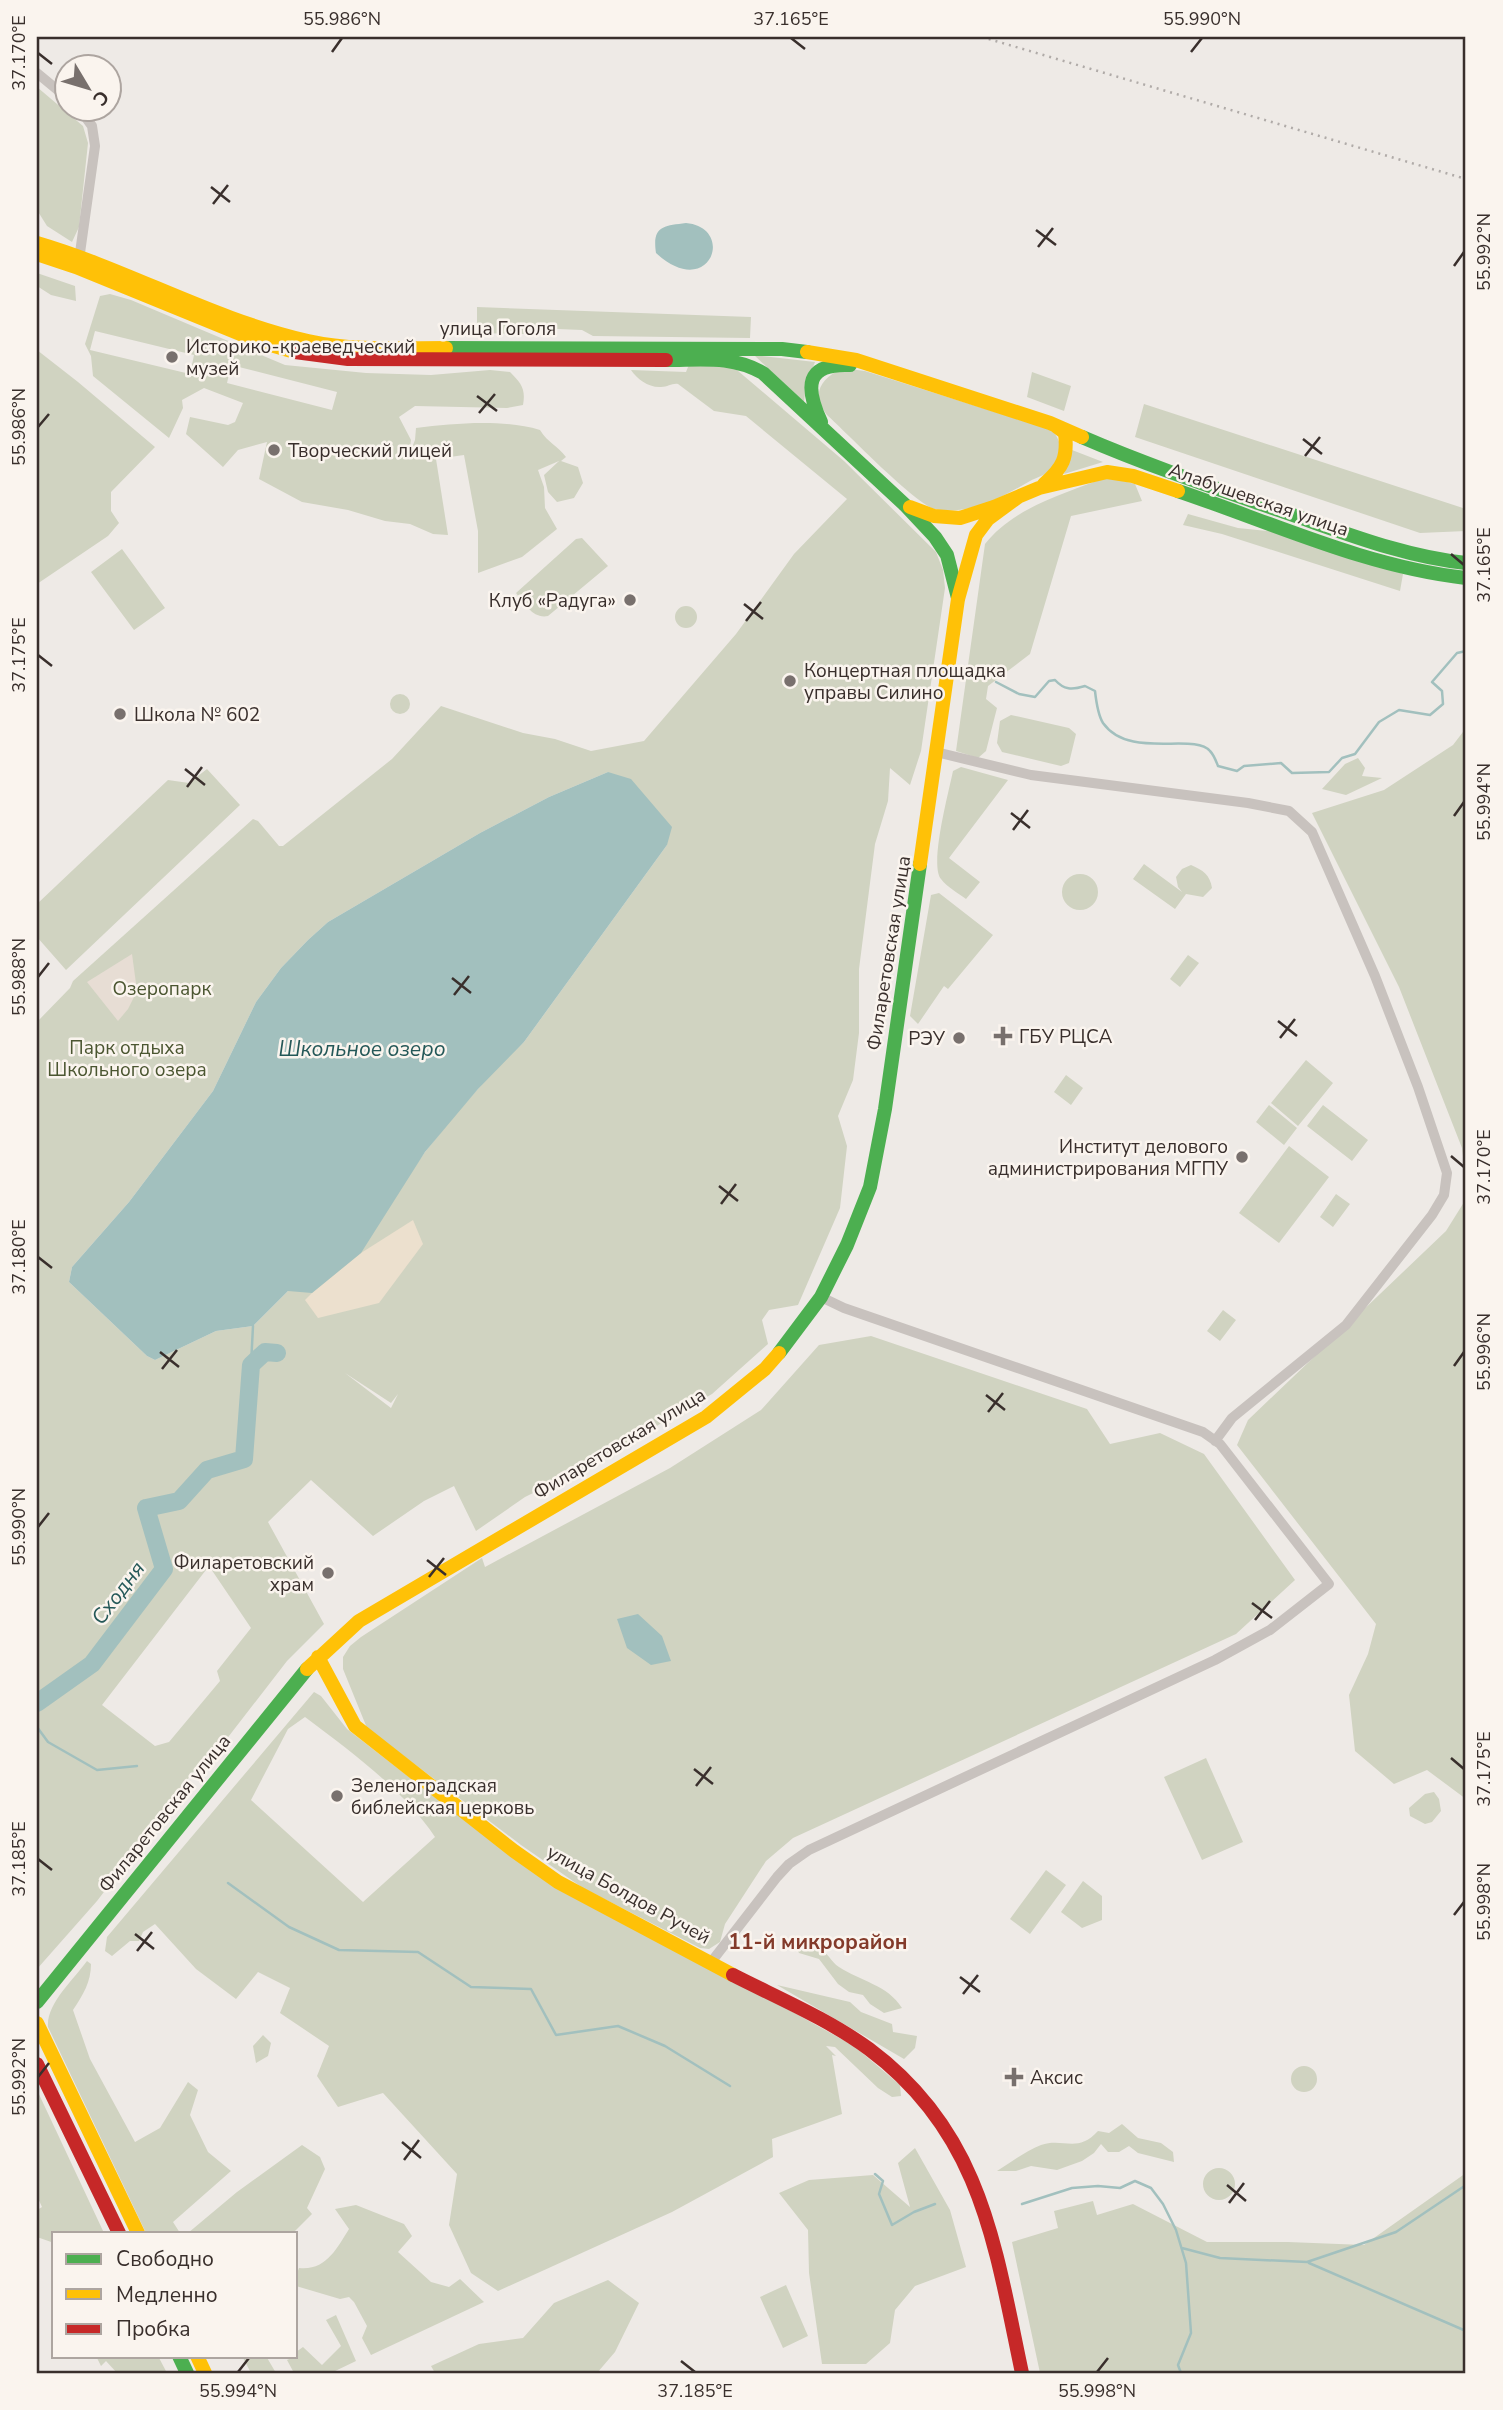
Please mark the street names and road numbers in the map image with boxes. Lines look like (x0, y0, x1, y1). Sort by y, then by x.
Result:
street label: улица Гоголя (440, 316, 556, 342)
street label: Алабушевская улица (1165, 457, 1352, 543)
street label: Филаретовская улица (861, 854, 917, 1052)
street label: Филаретовская улица (528, 1382, 711, 1506)
street label: Филаретовская улица (93, 1729, 237, 1898)
street label: улица Болдов Ручей (542, 1839, 715, 1951)

